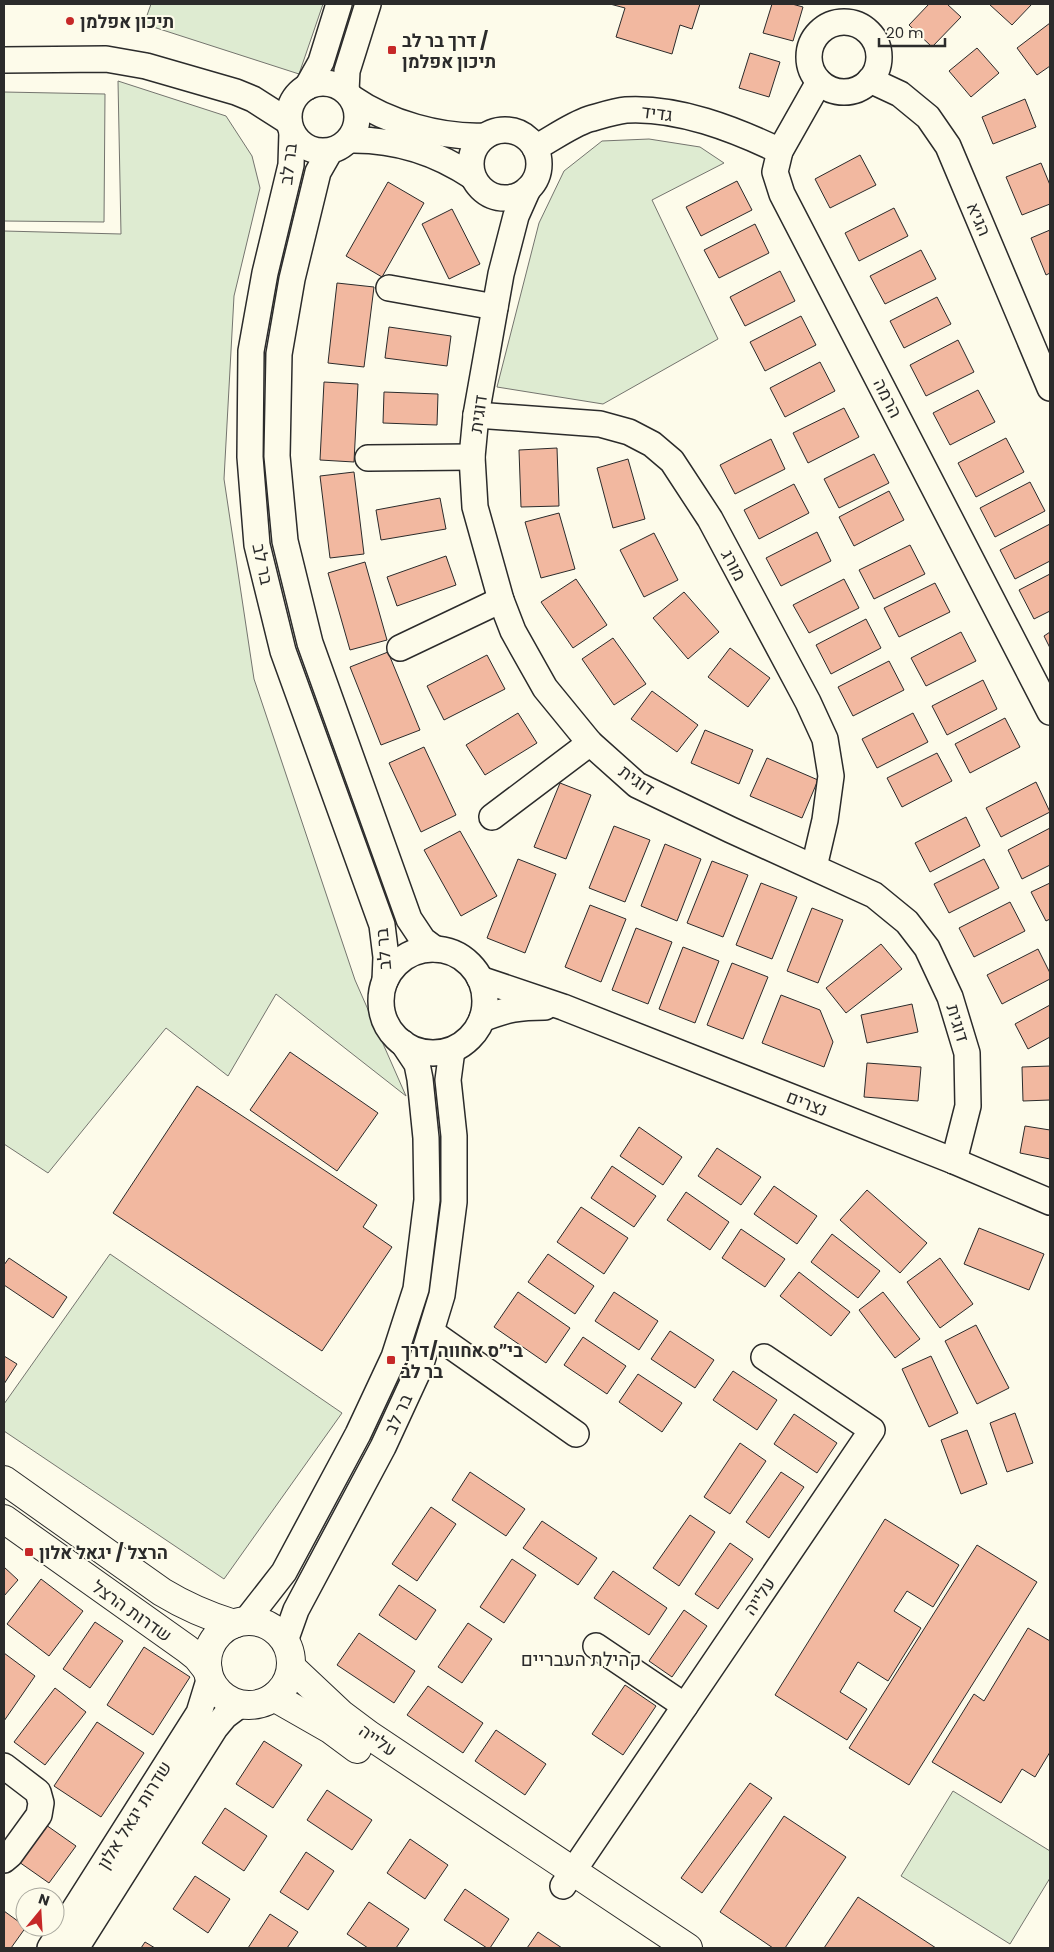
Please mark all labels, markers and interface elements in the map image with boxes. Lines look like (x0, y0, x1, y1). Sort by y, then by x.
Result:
place label: תיכון אפלמן (80, 9, 174, 34)
marker: תיכון אפלמן (64, 15, 76, 27)
scale bar (879, 15, 945, 47)
text: 20 m (886, 22, 924, 43)
place label: דרך בר לב / תיכון אפלמן (402, 28, 496, 74)
marker: דרך בר לב / תיכון אפלמן (386, 44, 398, 56)
street label: גדיד (640, 99, 674, 127)
street label: בר לב (273, 141, 303, 186)
street label: הגיא (961, 198, 997, 240)
street label: הרמה (867, 374, 909, 422)
street label: דוגית (463, 393, 493, 435)
street label: בר לב (246, 541, 280, 588)
street label: מורג (715, 545, 753, 585)
street label: דוגית (614, 759, 660, 801)
street label: בר לב (369, 927, 397, 971)
street label: דוגית (940, 1001, 976, 1045)
street label: נצרים (783, 1084, 831, 1122)
place label: בי״ס אחווה/דרך בר לב (401, 1338, 523, 1384)
marker: בי״ס אחווה/דרך בר לב (385, 1354, 397, 1366)
street label: בר לב (378, 1389, 418, 1438)
place label: הרצל / יגאל אלון (39, 1540, 168, 1565)
marker: הרצל / יגאל אלון (23, 1546, 35, 1558)
street label: עלייה (737, 1572, 781, 1620)
street label: שדרות הרצל (87, 1574, 177, 1648)
district label: קהילת העבריים (521, 1646, 641, 1673)
street label: עלייה (354, 1718, 402, 1762)
street label: שדרות יגאל אלון (91, 1756, 177, 1874)
north arrow (15, 1887, 65, 1937)
text: N (36, 1888, 52, 1911)

